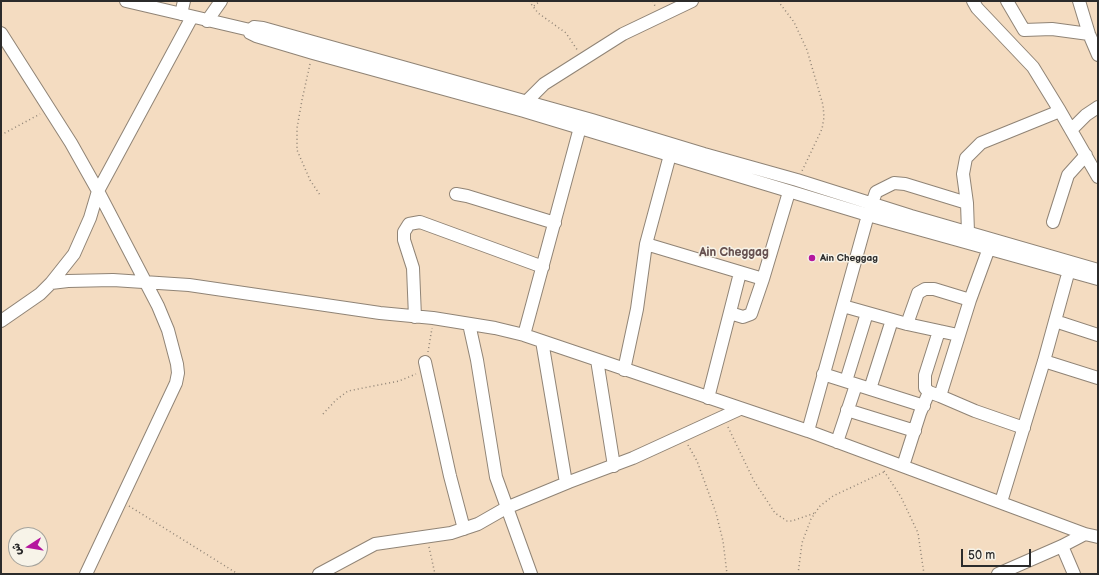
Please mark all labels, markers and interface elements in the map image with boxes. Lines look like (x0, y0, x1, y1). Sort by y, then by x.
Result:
district label: Ain Cheggag (699, 246, 769, 260)
place label: Ain Cheggag (820, 252, 878, 264)
marker: Ain Cheggag (807, 253, 817, 263)
north arrow (8, 527, 48, 567)
scale bar (963, 541, 1033, 567)
text: ش (9, 542, 24, 557)
text: 50 m (968, 548, 995, 563)

